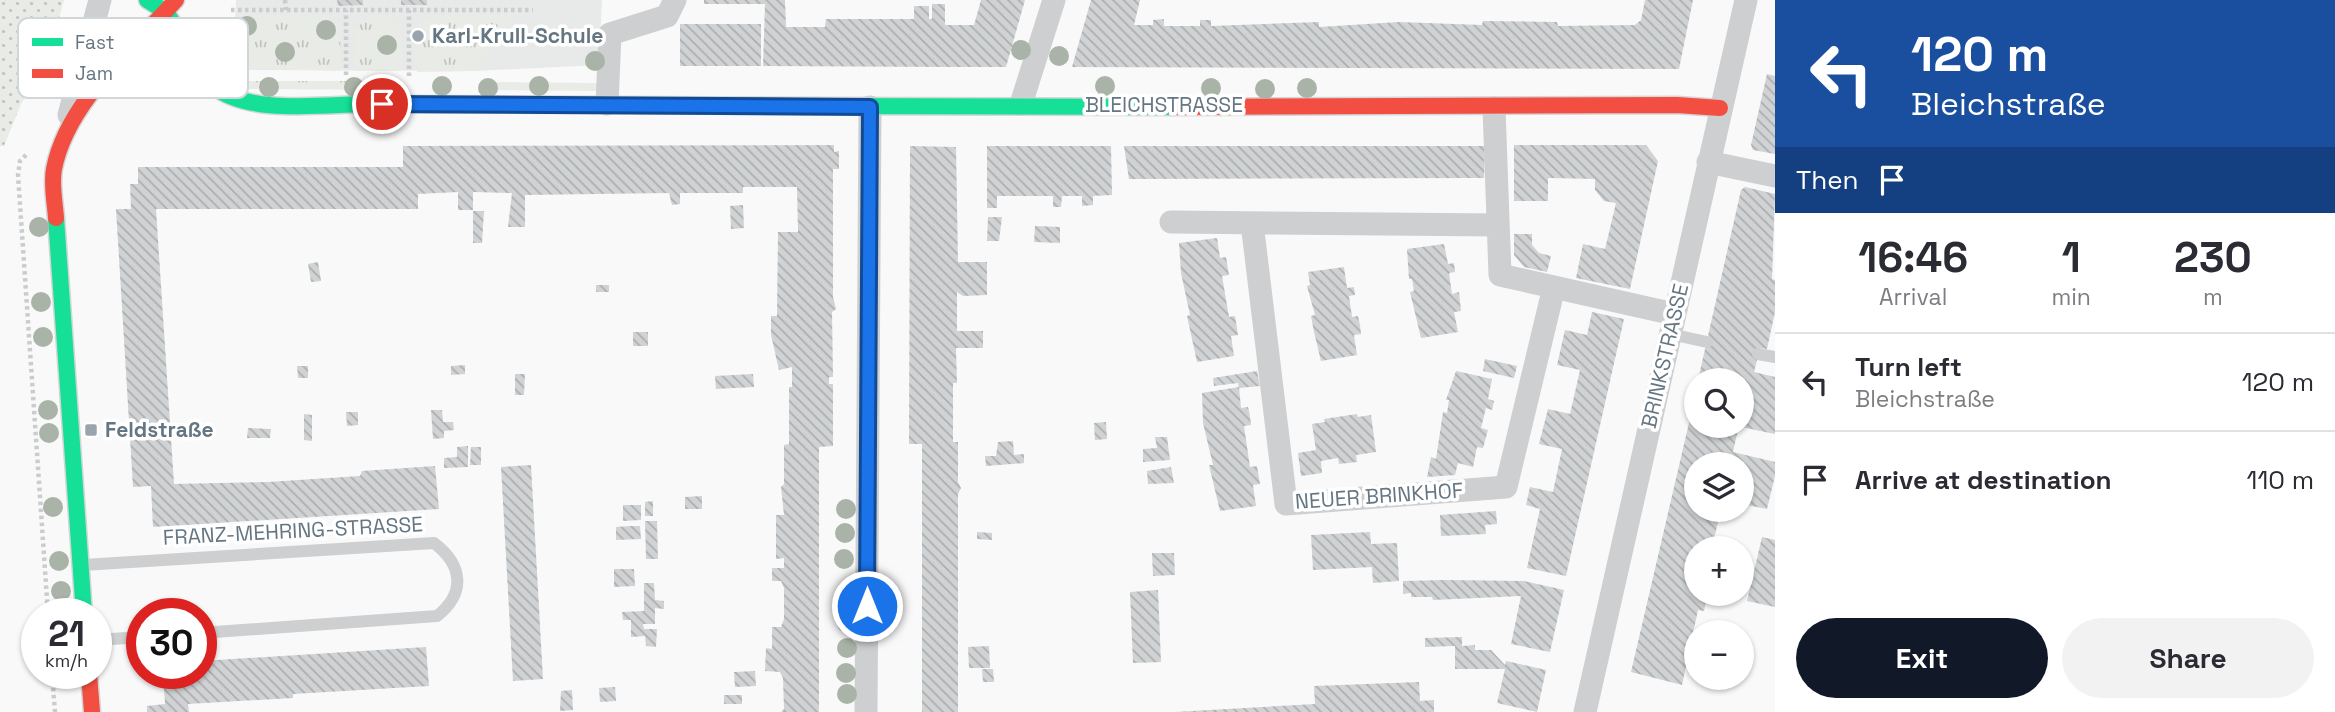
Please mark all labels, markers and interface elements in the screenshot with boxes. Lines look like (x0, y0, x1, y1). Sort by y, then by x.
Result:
legend (18, 18, 248, 98)
place label: Karl-Krull-Schule (432, 22, 603, 49)
text: 120 m (1911, 23, 2048, 85)
marker: Karl-Krull-Schule (410, 28, 426, 44)
icon: left (1796, 28, 1887, 119)
text: Fast (75, 30, 115, 55)
text: Jam (75, 61, 113, 86)
pin (352, 74, 412, 134)
text: Bleichstraße (1911, 84, 2106, 124)
icon: arrive (363, 85, 401, 123)
street label: BLEICHSTRASSE (1085, 91, 1243, 118)
icon: arrive (1873, 161, 1911, 199)
text: Then (1796, 163, 1859, 197)
text: 16:46 (1858, 231, 1968, 284)
text: 1 (2062, 231, 2081, 284)
text: 230 (2174, 231, 2252, 284)
street label: BRINKSTRASSE (1635, 281, 1694, 431)
text: Arrival (1879, 282, 1947, 312)
text: min (2051, 282, 2091, 312)
text: m (2203, 282, 2223, 312)
text: Turn left (1855, 350, 1962, 384)
icon: left (1796, 363, 1834, 401)
text: 120 m (2242, 365, 2314, 399)
map controls (1684, 368, 1754, 690)
button: search (1684, 368, 1754, 438)
text: Bleichstraße (1855, 384, 1995, 414)
place label: Feldstraße (105, 416, 214, 443)
marker: Feldstraße (83, 422, 99, 438)
button: layers (1684, 452, 1754, 522)
icon: arrive (1796, 461, 1834, 499)
text: Arrive at destination (1855, 463, 2112, 497)
text: 110 m (2247, 463, 2314, 497)
street label: NEUER BRINKHOF (1294, 476, 1464, 515)
street label: FRANZ-MEHRING-STRASSE (162, 510, 424, 551)
button: + (1684, 536, 1754, 606)
position arrow (830, 569, 904, 643)
speed limit sign: 30 (126, 598, 217, 689)
text: 21 (48, 612, 85, 656)
button: Exit (1796, 618, 2048, 698)
button: Share (2062, 618, 2314, 698)
button: − (1684, 620, 1754, 690)
text: km/h (45, 649, 88, 672)

